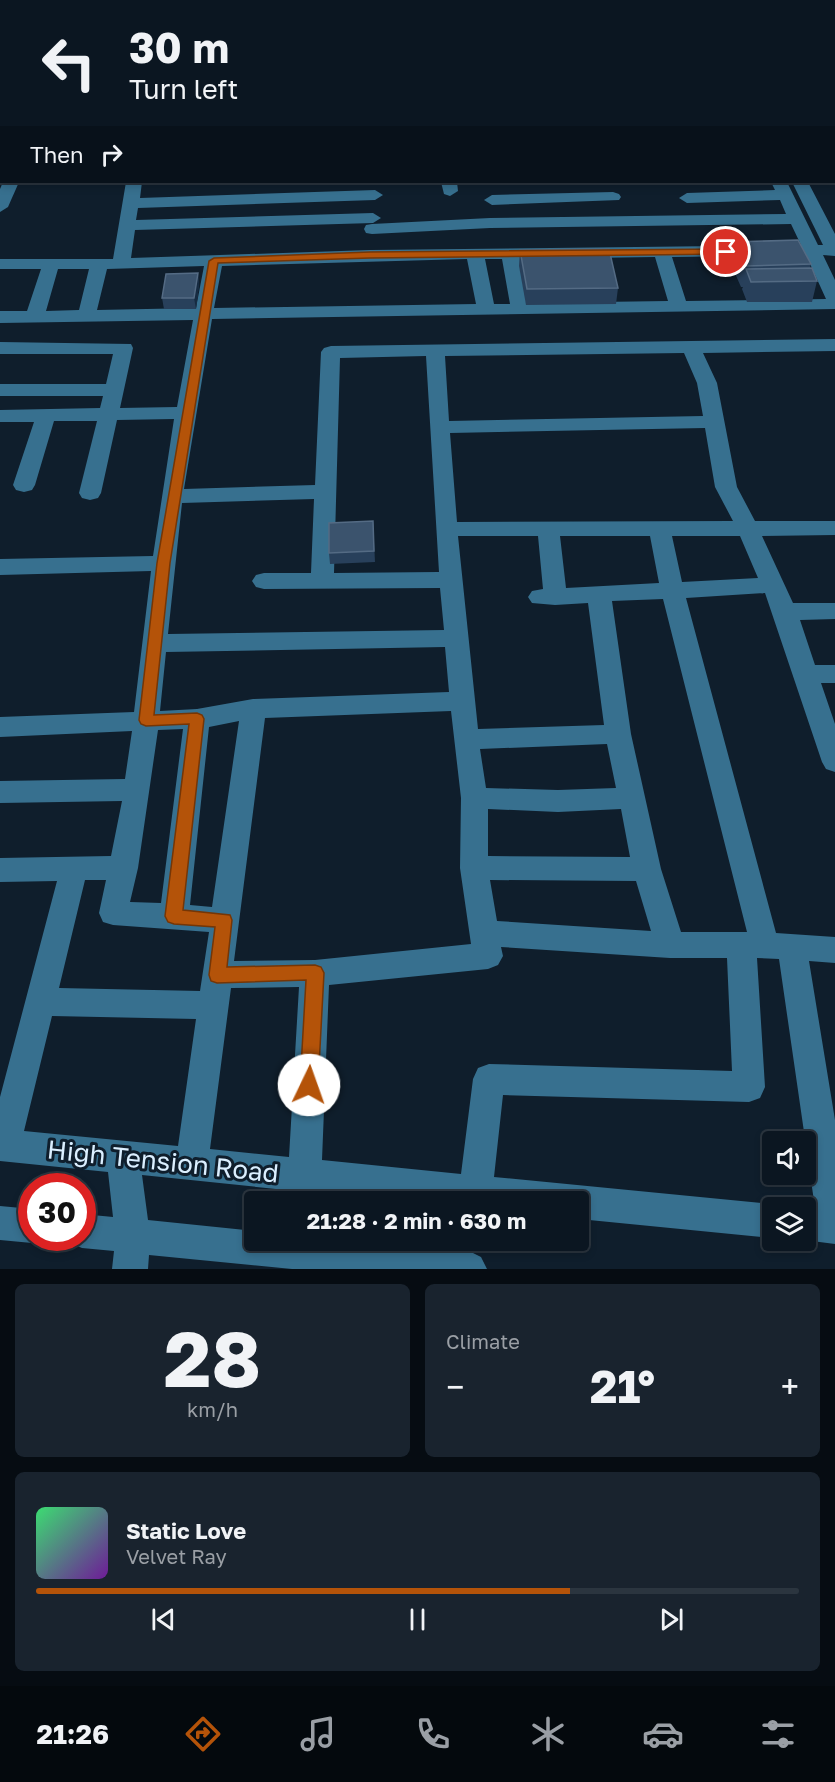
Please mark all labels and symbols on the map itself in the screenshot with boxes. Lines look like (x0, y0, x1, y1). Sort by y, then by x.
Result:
pin (700, 226, 751, 277)
position arrow (277, 1053, 341, 1117)
street label: High Tension Road (46, 1133, 280, 1189)
speed limit sign: 30 (18, 1173, 96, 1251)

